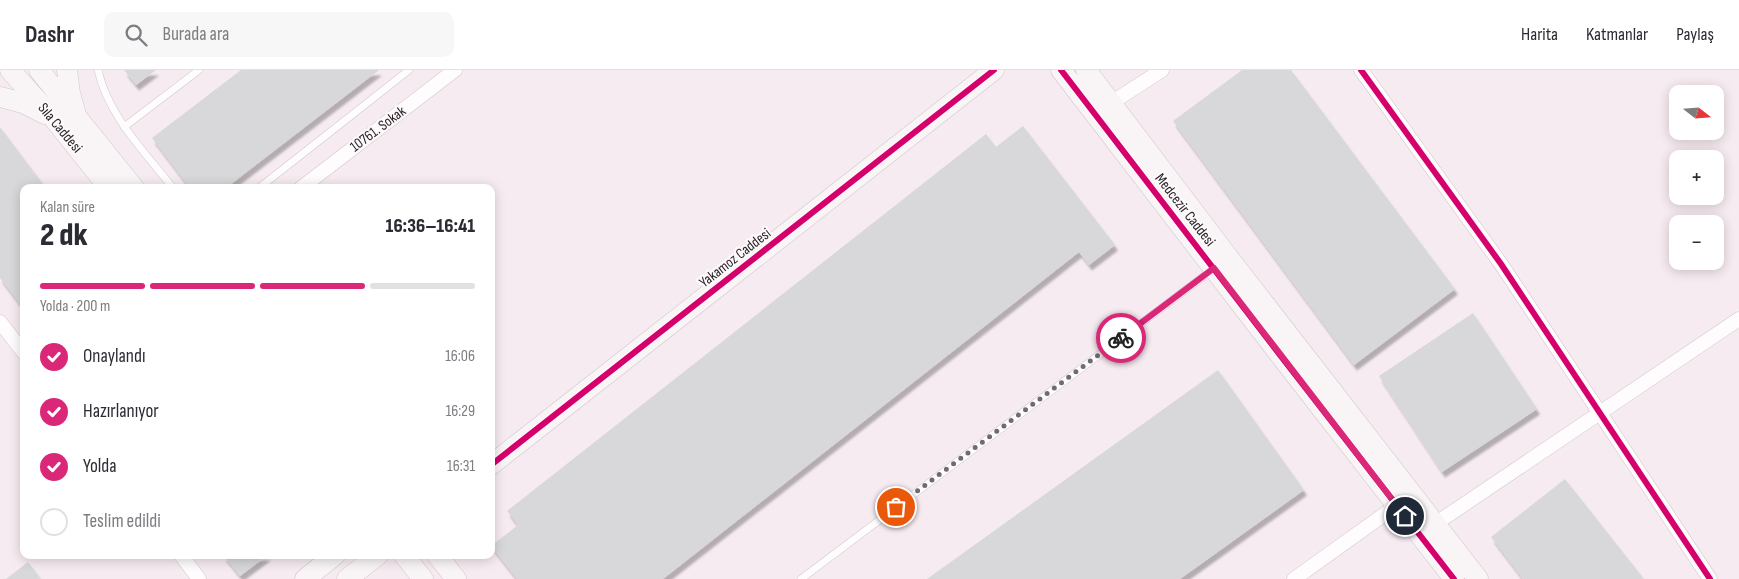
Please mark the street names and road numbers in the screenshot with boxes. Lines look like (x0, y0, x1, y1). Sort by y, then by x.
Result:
street label: Sıla Caddesi (34, 99, 87, 157)
street label: 10761. Sokak (346, 102, 410, 156)
street label: Medcezir Caddesi (1151, 170, 1220, 251)
street label: Yakamoz Caddesi (695, 224, 775, 292)

